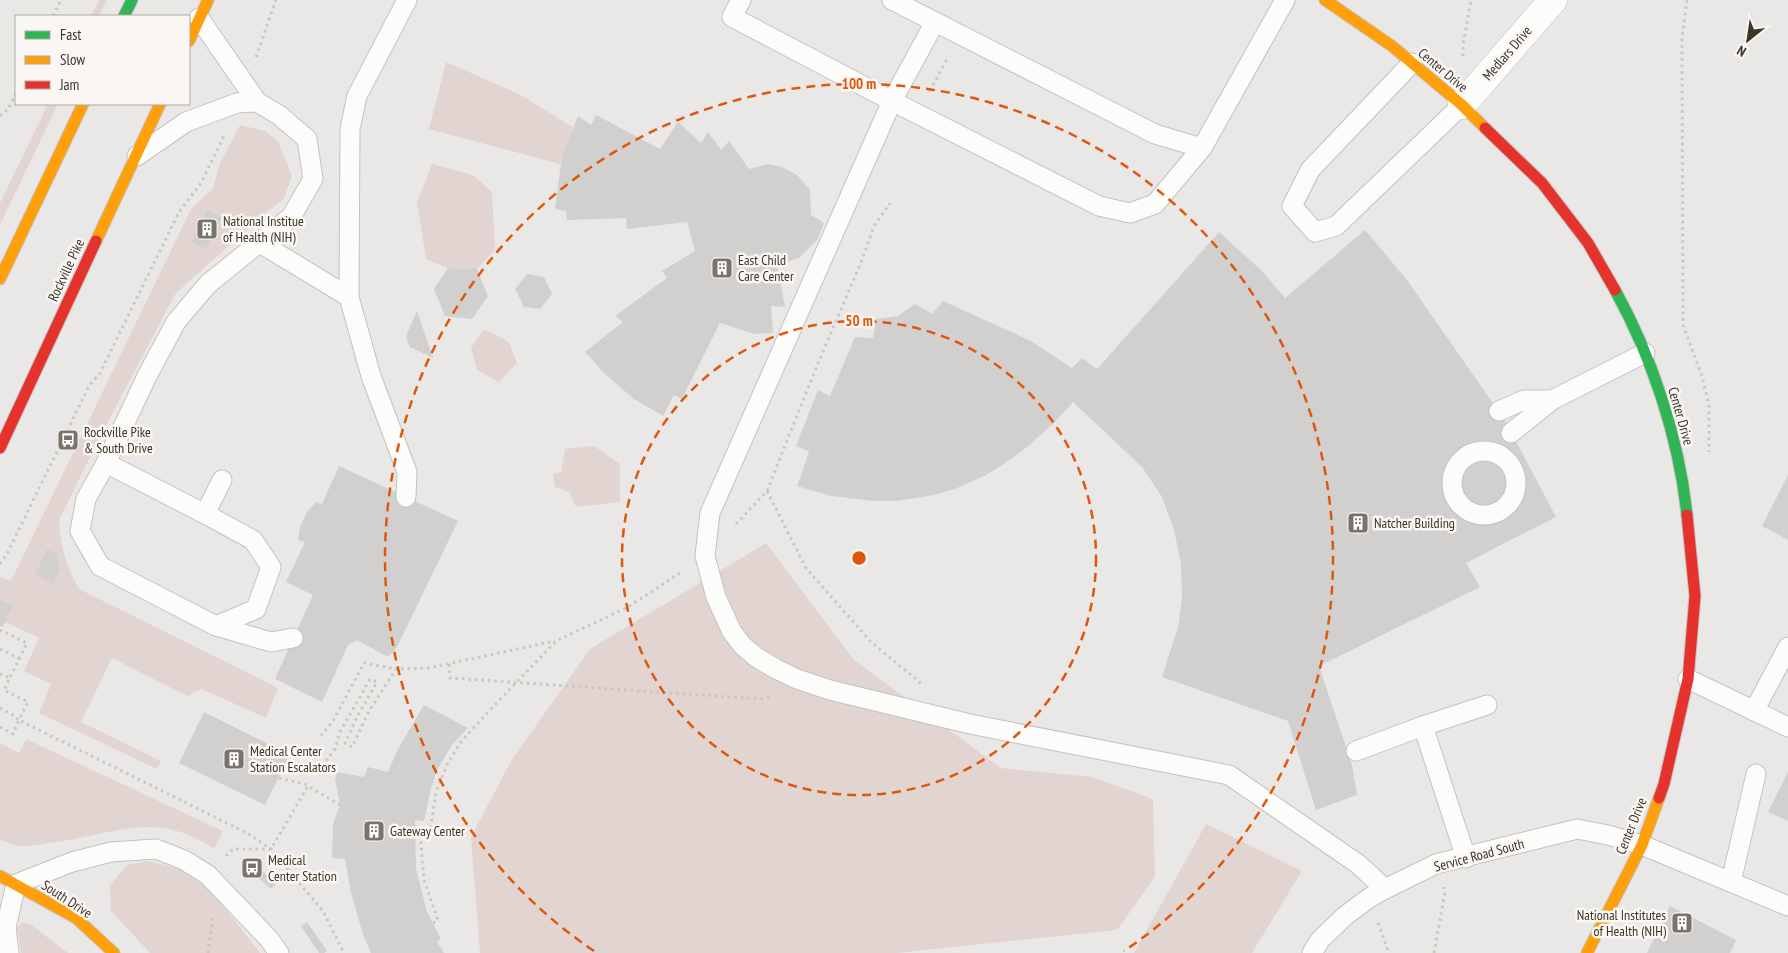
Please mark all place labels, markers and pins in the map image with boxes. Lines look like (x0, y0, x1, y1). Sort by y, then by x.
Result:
place label: National Institue of Health (NIH) (223, 212, 304, 246)
building icon: National Institue of Health (NIH) (195, 217, 219, 241)
place label: East Child Care Center (738, 251, 794, 285)
building icon: East Child Care Center (710, 256, 734, 280)
place label: Rockville Pike & South Drive (84, 423, 153, 457)
bus stop icon: Rockville Pike & South Drive (56, 428, 80, 452)
building icon: Natcher Building (1346, 511, 1370, 535)
place label: Natcher Building (1374, 514, 1455, 532)
centre of rings (850, 549, 868, 567)
place label: Medical Center Station Escalators (250, 742, 336, 776)
building icon: Medical Center Station Escalators (222, 747, 246, 771)
building icon: Gateway Center (362, 819, 386, 843)
place label: Gateway Center (390, 822, 465, 840)
place label: Medical Center Station (268, 851, 337, 885)
bus stop icon: Medical Center Station (240, 856, 264, 880)
place label: National Institutes of Health (NIH) (1577, 906, 1667, 940)
building icon: National Institutes of Health (NIH) (1670, 911, 1694, 935)

